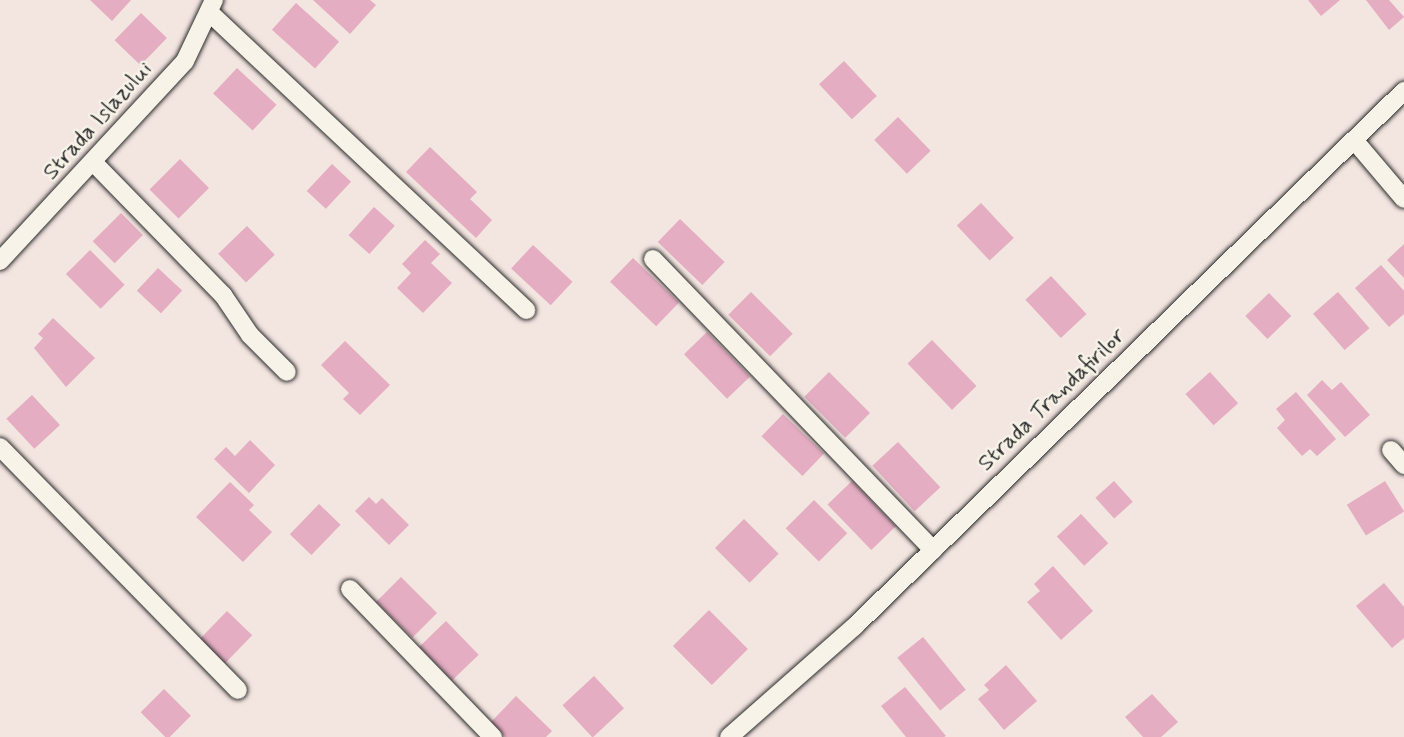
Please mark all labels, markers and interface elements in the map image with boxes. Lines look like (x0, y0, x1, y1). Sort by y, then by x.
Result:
street label: Strada Islazului (35, 53, 161, 189)
street label: Strada Trandafirilor (972, 322, 1132, 478)

